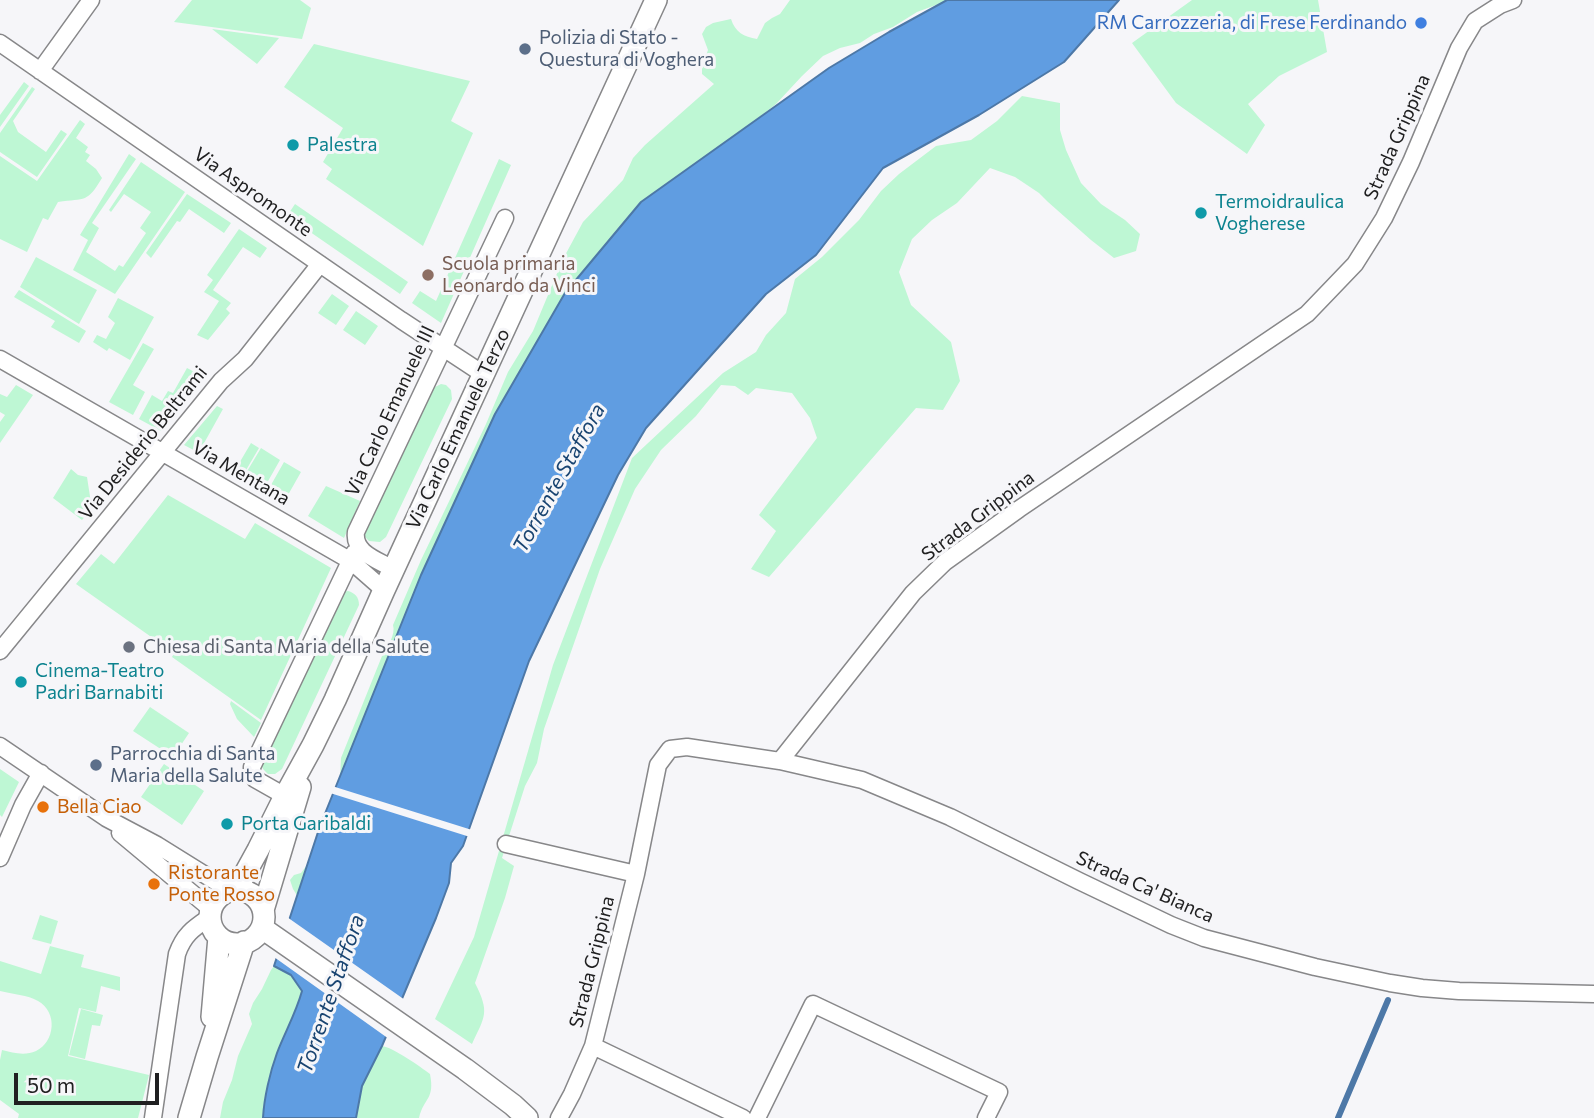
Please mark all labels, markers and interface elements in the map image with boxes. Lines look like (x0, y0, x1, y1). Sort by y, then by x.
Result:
place label: RM Carrozzeria, di Frese Ferdinando (1097, 12, 1407, 34)
marker: RM Carrozzeria, di Frese Ferdinando (1413, 15, 1429, 31)
place label: Polizia di Stato - Questura di Voghera (539, 27, 714, 71)
marker: Polizia di Stato - Questura di Voghera (517, 41, 533, 57)
street label: Strada Grippina (1359, 71, 1435, 203)
place label: Palestra (307, 134, 377, 156)
marker: Palestra (285, 137, 301, 153)
street label: Via Aspromonte (189, 143, 317, 241)
place label: Termoidraulica Vogherese (1215, 191, 1344, 235)
marker: Termoidraulica Vogherese (1193, 205, 1209, 221)
place label: Scuola primaria Leonardo da Vinci (442, 253, 596, 297)
marker: Scuola primaria Leonardo da Vinci (420, 267, 436, 283)
street label: Via Carlo Emanuele III (340, 322, 440, 500)
street label: Via Carlo Emanuele Terzo (401, 325, 515, 533)
street label: Via Desiderio Beltrami (74, 362, 212, 524)
water label: Torrente Staffora (508, 399, 610, 557)
street label: Via Mentana (188, 436, 294, 510)
street label: Strada Grippina (917, 466, 1039, 566)
place label: Chiesa di Santa Maria della Salute (143, 636, 429, 658)
marker: Chiesa di Santa Maria della Salute (121, 639, 137, 655)
place label: Cinema-Teatro Padri Barnabiti (35, 660, 164, 704)
marker: Cinema-Teatro Padri Barnabiti (13, 674, 29, 690)
place label: Parrocchia di Santa Maria della Salute (110, 743, 275, 787)
marker: Parrocchia di Santa Maria della Salute (88, 757, 104, 773)
place label: Bella Ciao (57, 796, 142, 818)
marker: Bella Ciao (35, 799, 51, 815)
place label: Porta Garibaldi (241, 813, 371, 835)
marker: Porta Garibaldi (219, 816, 235, 832)
street label: Strada Ca' Bianca (1073, 846, 1217, 928)
place label: Ristorante Ponte Rosso (168, 862, 275, 906)
marker: Ristorante Ponte Rosso (146, 876, 162, 892)
street label: Strada Grippina (565, 894, 619, 1030)
water label: Torrente Staffora (292, 911, 370, 1077)
scale bar (18, 1058, 163, 1102)
text: 50 m (27, 1072, 75, 1097)

